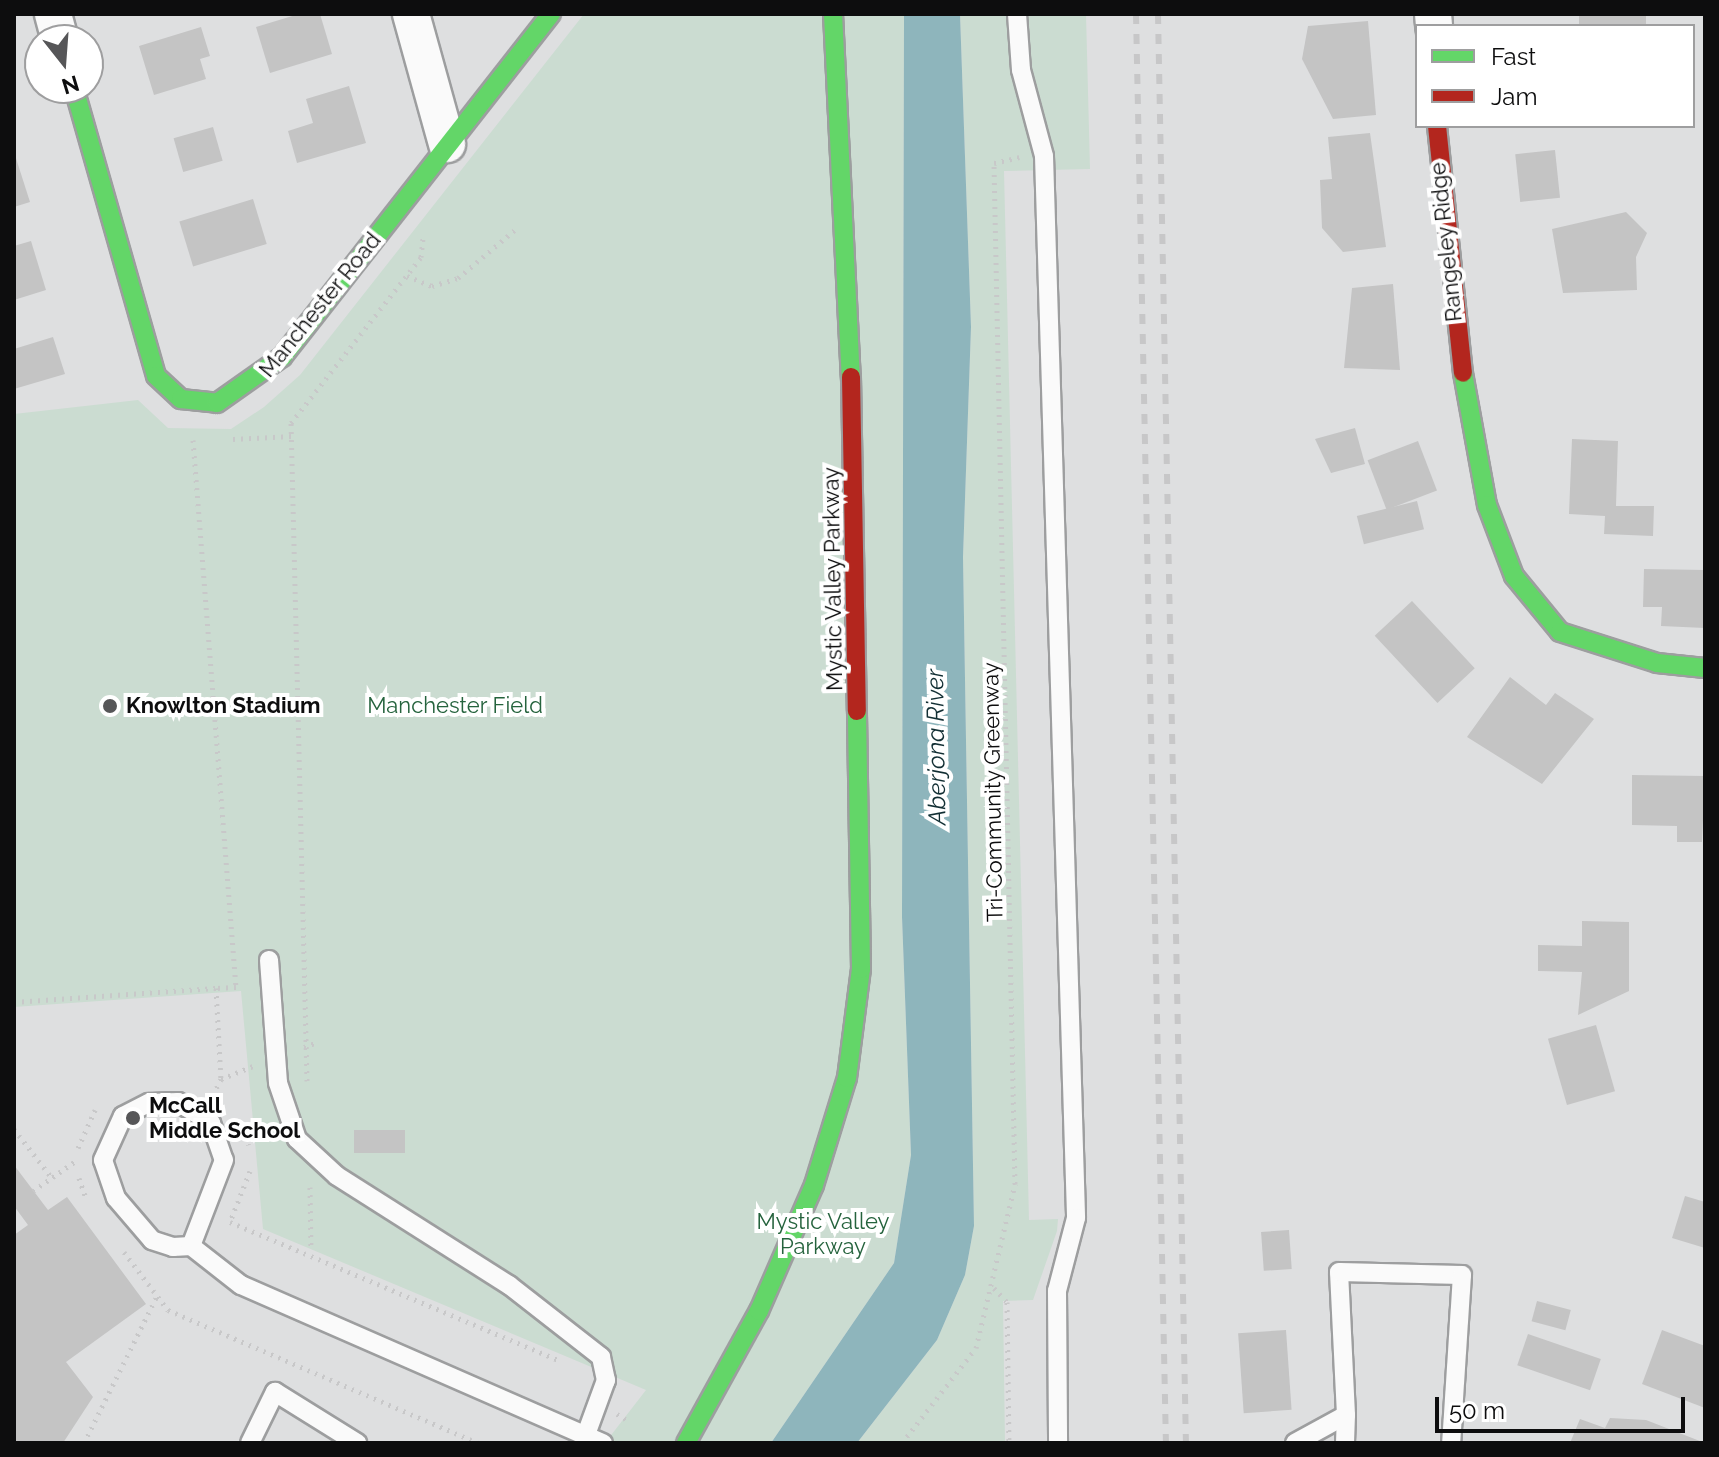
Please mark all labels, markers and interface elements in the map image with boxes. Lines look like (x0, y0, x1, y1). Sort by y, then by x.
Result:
north arrow (24, 24, 104, 104)
legend (1415, 24, 1695, 128)
text: Fast (1491, 42, 1536, 71)
text: N (59, 70, 82, 100)
text: Jam (1491, 82, 1537, 111)
street label: Rangeley Ridge (1424, 161, 1468, 323)
street label: Manchester Road (254, 227, 386, 383)
street label: Mystic Valley Parkway (818, 466, 848, 692)
street label: Tri-Community Greenway (978, 662, 1008, 922)
water label: Aberjona River (920, 669, 952, 825)
place label: Knowlton Stadium (126, 693, 321, 719)
park label: Manchester Field (367, 693, 543, 719)
marker: Knowlton Stadium (101, 697, 119, 715)
place label: McCall Middle School (149, 1092, 300, 1144)
marker: McCall Middle School (124, 1109, 142, 1127)
park label: Mystic Valley Parkway (756, 1208, 890, 1260)
scale bar (1439, 1381, 1689, 1431)
text: 50 m (1449, 1396, 1505, 1425)

